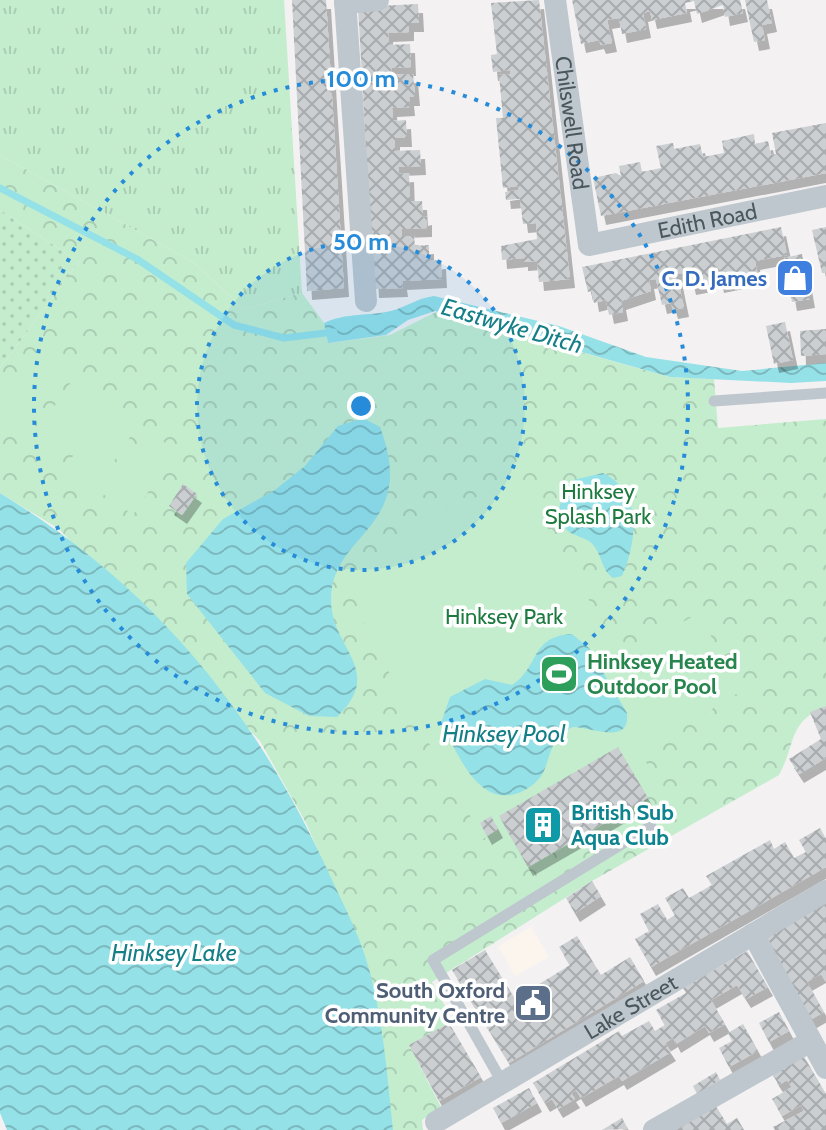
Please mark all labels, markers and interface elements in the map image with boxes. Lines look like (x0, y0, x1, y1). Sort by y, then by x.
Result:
street label: Chilswell Road (549, 54, 594, 191)
text: 100 m (326, 64, 396, 93)
street label: Edith Road (655, 198, 759, 244)
text: 50 m (333, 227, 389, 256)
shop icon: C. D. James (774, 257, 816, 299)
place label: C. D. James (661, 265, 767, 292)
water label: Eastwyke Ditch (438, 292, 586, 359)
centre of rings (347, 392, 375, 420)
park label: Hinksey Splash Park (545, 478, 651, 530)
park label: Hinksey Park (445, 603, 563, 630)
place label: Hinksey Heated Outdoor Pool (587, 648, 738, 700)
sports icon: Hinksey Heated Outdoor Pool (538, 653, 580, 695)
water label: Hinksey Pool (442, 719, 566, 748)
place label: British Sub Aqua Club (571, 799, 674, 851)
building icon: British Sub Aqua Club (522, 804, 564, 846)
water label: Hinksey Lake (111, 938, 237, 967)
street label: Lake Street (579, 969, 683, 1045)
place label: South Oxford Community Centre (325, 977, 505, 1029)
public building icon: South Oxford Community Centre (512, 982, 554, 1024)

